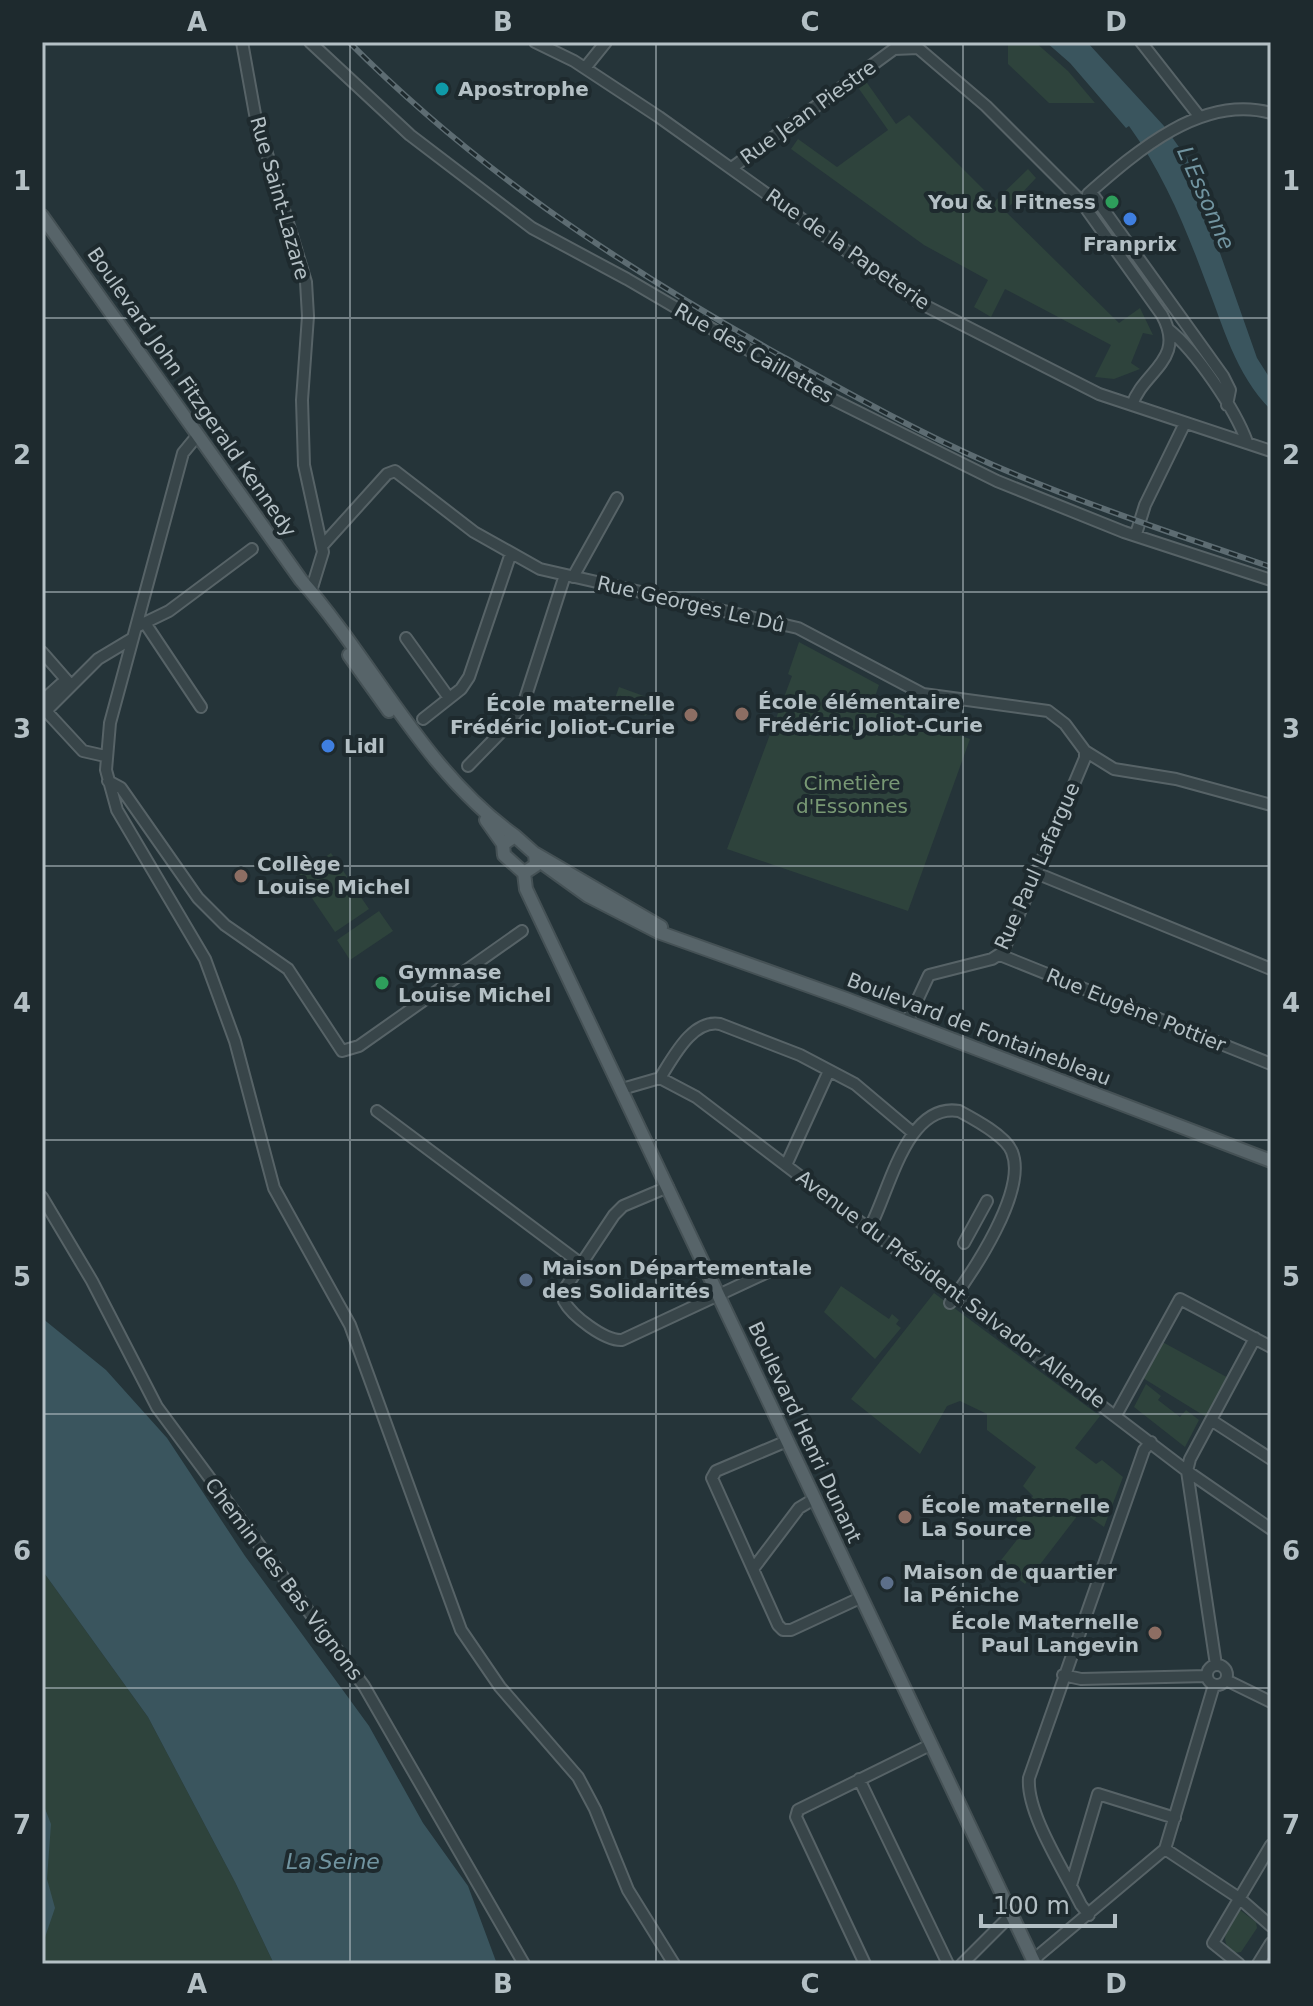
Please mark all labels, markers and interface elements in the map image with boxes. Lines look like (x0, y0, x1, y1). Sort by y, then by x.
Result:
text: A (187, 7, 207, 37)
text: B (493, 7, 513, 37)
text: C (800, 7, 820, 37)
text: D (1105, 7, 1127, 37)
street label: Rue Jean Piestre (736, 55, 880, 169)
place label: Apostrophe (458, 77, 589, 101)
marker: Apostrophe (433, 80, 451, 98)
street label: Rue Saint-Lazare (245, 114, 315, 282)
water label: L'Essonne (1172, 143, 1240, 253)
text: 1 (13, 166, 31, 196)
text: 1 (1282, 166, 1300, 196)
street label: Rue de la Papeterie (761, 183, 935, 315)
place label: You & I Fitness (927, 190, 1096, 214)
marker: You & I Fitness (1103, 193, 1121, 211)
marker: Franprix (1121, 210, 1139, 228)
place label: Franprix (1083, 232, 1177, 256)
street label: Boulevard John Fitzgerald Kennedy (82, 243, 302, 542)
street label: Rue des Caillettes (670, 298, 838, 408)
text: 2 (13, 440, 31, 470)
text: 2 (1282, 440, 1300, 470)
street label: Rue Georges Le Dû (595, 571, 787, 637)
place label: École élémentaire Frédéric Joliot-Curie (758, 690, 983, 737)
place label: École maternelle Frédéric Joliot-Curie (450, 692, 675, 739)
marker: École élémentaire Frédéric Joliot-Curie (733, 705, 751, 723)
marker: École maternelle Frédéric Joliot-Curie (682, 706, 700, 724)
text: 3 (13, 714, 31, 744)
text: 3 (1282, 714, 1300, 744)
place label: Lidl (344, 734, 385, 758)
marker: Lidl (319, 737, 337, 755)
park label: Cimetière d'Essonnes (796, 771, 908, 818)
street label: Rue Paul Lafargue (989, 779, 1085, 953)
place label: Collège Louise Michel (257, 852, 410, 899)
marker: Collège Louise Michel (232, 867, 250, 885)
place label: Gymnase Louise Michel (398, 960, 551, 1007)
street label: Rue Eugène Pottier (1043, 963, 1230, 1057)
street label: Boulevard de Fontainebleau (844, 967, 1114, 1091)
marker: Gymnase Louise Michel (373, 974, 391, 992)
text: 4 (13, 988, 31, 1018)
text: 4 (1282, 988, 1300, 1018)
street label: Avenue du Président Salvador Allende (792, 1165, 1110, 1413)
place label: Maison Départementale des Solidarités (542, 1256, 812, 1303)
text: 5 (13, 1262, 31, 1292)
text: 5 (1282, 1262, 1300, 1292)
marker: Maison Départementale des Solidarités (517, 1271, 535, 1289)
street label: Boulevard Henri Dunant (743, 1318, 867, 1547)
street label: Chemin des Bas Vignons (200, 1473, 368, 1685)
place label: École maternelle La Source (921, 1494, 1110, 1541)
marker: École maternelle La Source (896, 1508, 914, 1526)
text: 6 (13, 1536, 31, 1566)
text: 6 (1282, 1536, 1300, 1566)
place label: Maison de quartier la Péniche (903, 1560, 1117, 1607)
marker: Maison de quartier la Péniche (878, 1574, 896, 1592)
place label: École Maternelle Paul Langevin (951, 1610, 1139, 1657)
marker: École Maternelle Paul Langevin (1146, 1624, 1164, 1642)
text: 7 (13, 1810, 31, 1840)
text: 7 (1282, 1810, 1300, 1840)
water label: La Seine (286, 1849, 380, 1874)
scale bar (981, 1878, 1115, 1928)
text: 100 m (993, 1892, 1070, 1920)
text: A (187, 1969, 207, 1999)
text: B (493, 1969, 513, 1999)
text: C (800, 1969, 820, 1999)
text: D (1105, 1969, 1127, 1999)

